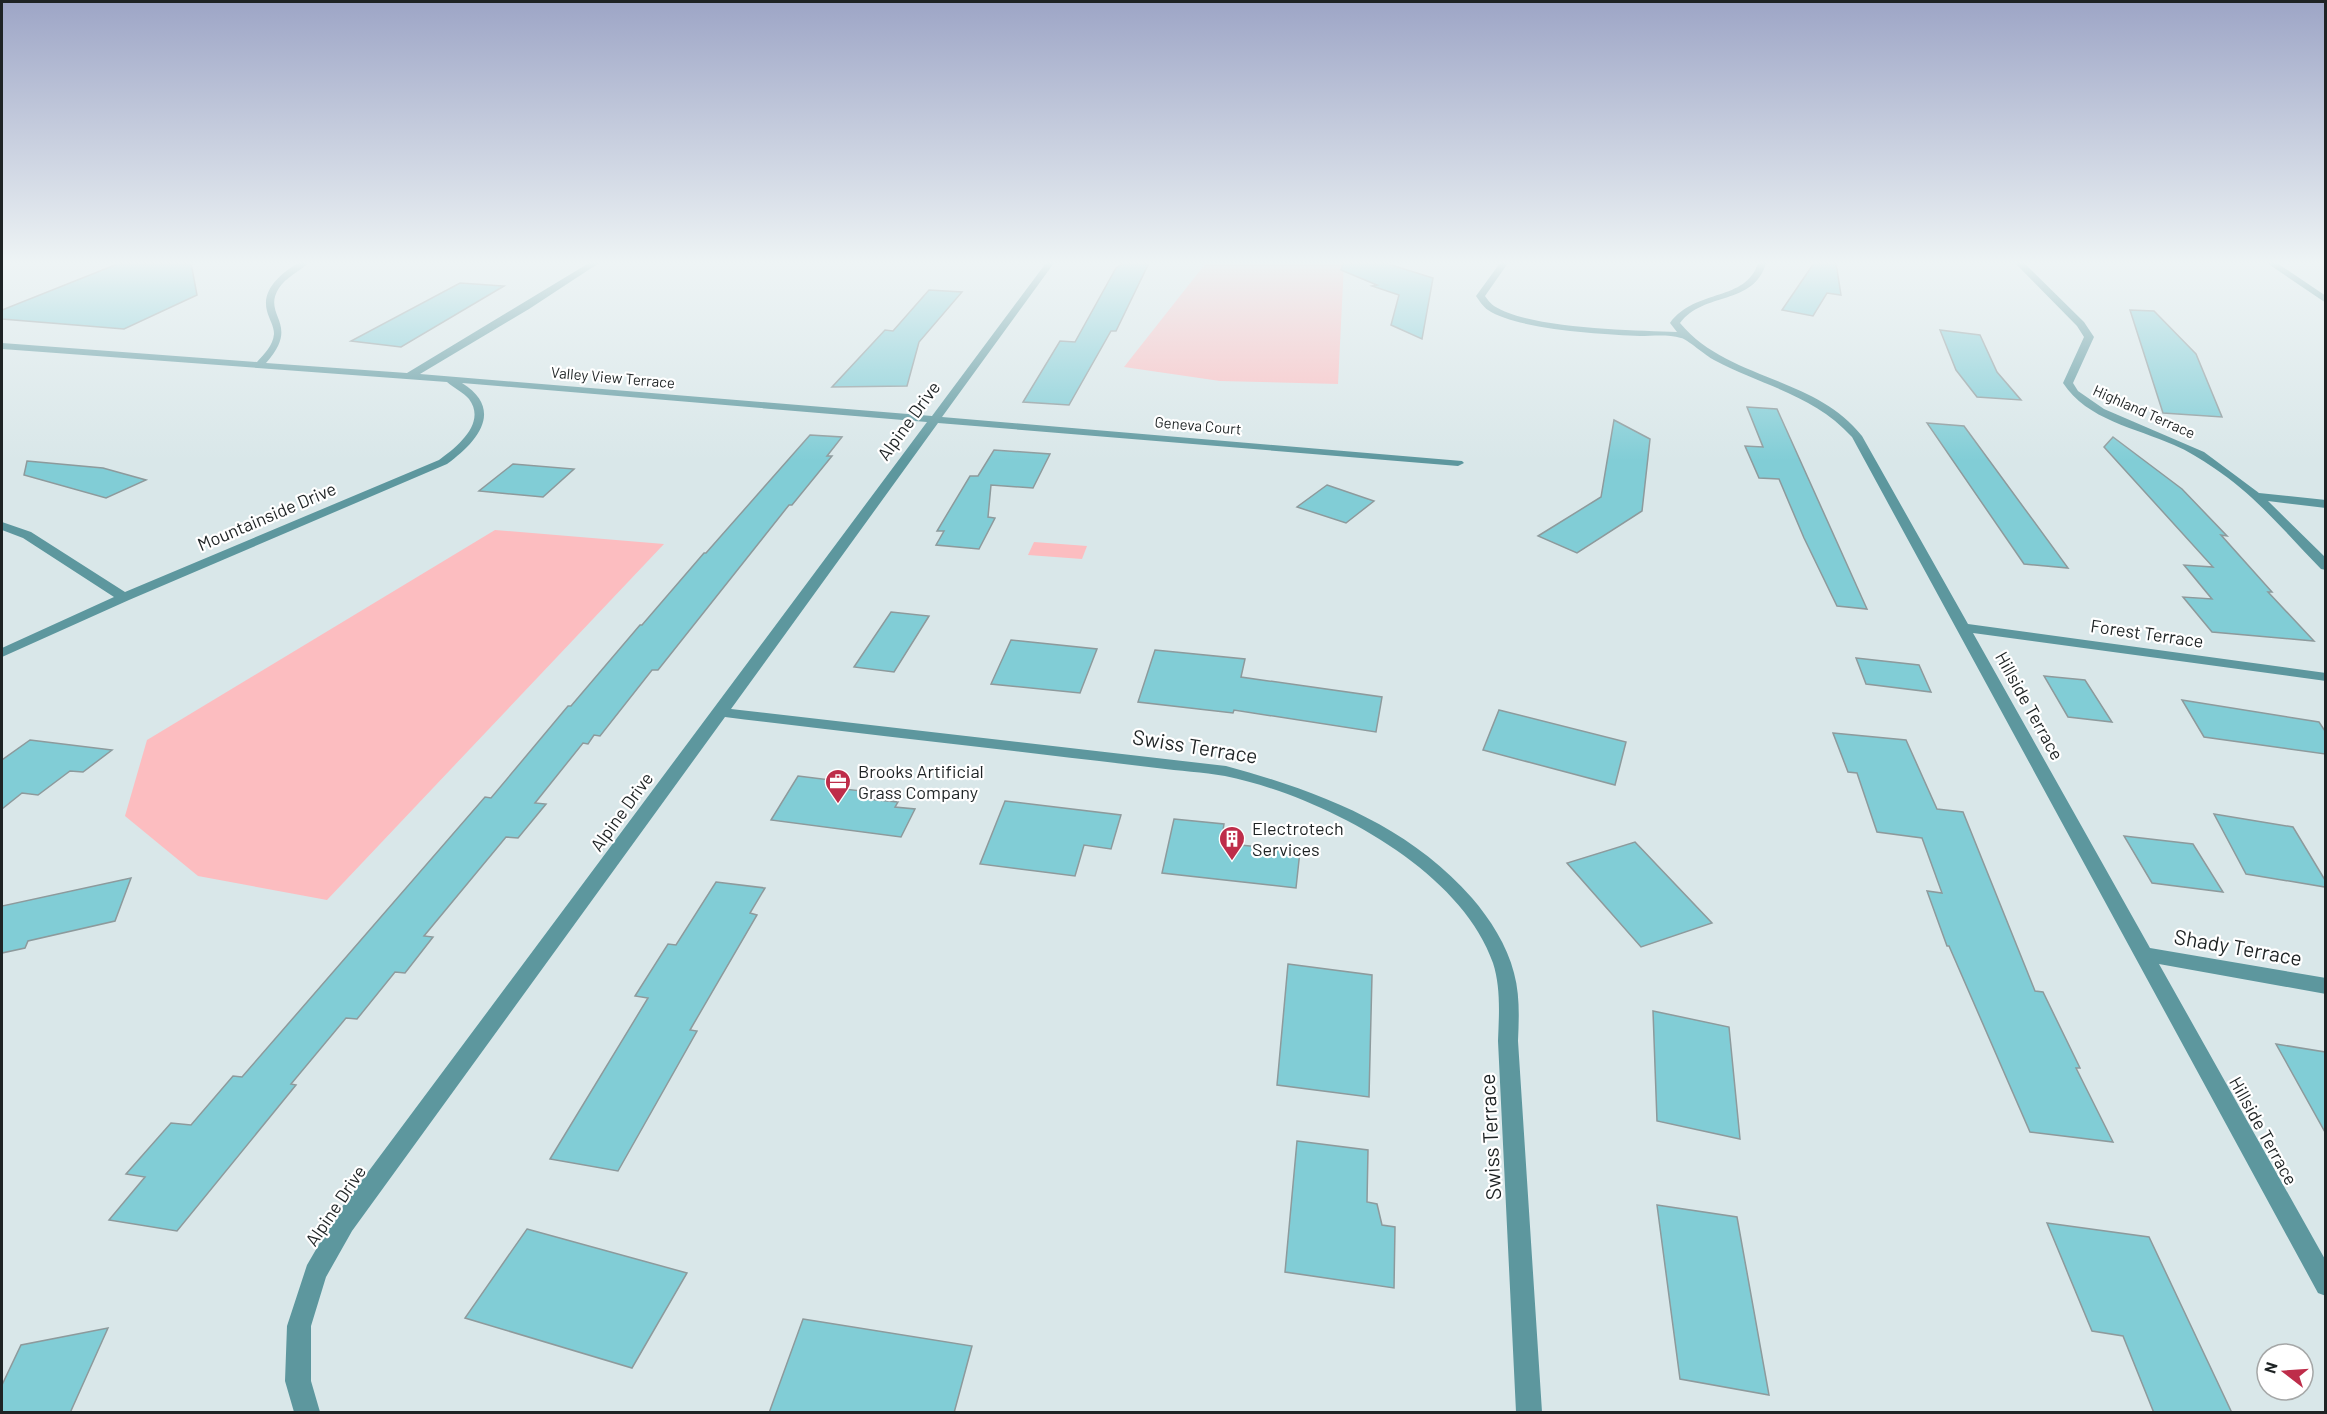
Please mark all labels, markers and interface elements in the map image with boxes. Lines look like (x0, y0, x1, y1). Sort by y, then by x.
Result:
street label: Valley View Terrace (550, 363, 676, 391)
street label: Alpine Drive (872, 377, 944, 464)
street label: Highland Terrace (2091, 381, 2198, 442)
street label: Geneva Court (1154, 412, 1242, 438)
street label: Mountainside Drive (194, 477, 339, 555)
street label: Forest Terrace (2089, 614, 2205, 652)
street label: Hillside Terrace (1991, 647, 2069, 764)
street label: Swiss Terrace (1131, 723, 1260, 768)
place label: Brooks Artificial Grass Company (858, 760, 984, 803)
office icon: Brooks Artificial Grass Company (823, 767, 853, 805)
street label: Alpine Drive (585, 768, 657, 855)
place label: Electrotech Services (1252, 817, 1344, 860)
building icon: Electrotech Services (1217, 824, 1247, 862)
street label: Shady Terrace (2172, 923, 2304, 970)
street label: Hillside Terrace (2225, 1072, 2303, 1189)
street label: Swiss Terrace (1474, 1073, 1505, 1201)
street label: Alpine Drive (300, 1161, 370, 1250)
north arrow (2255, 1342, 2315, 1402)
text: N (2260, 1360, 2281, 1375)

